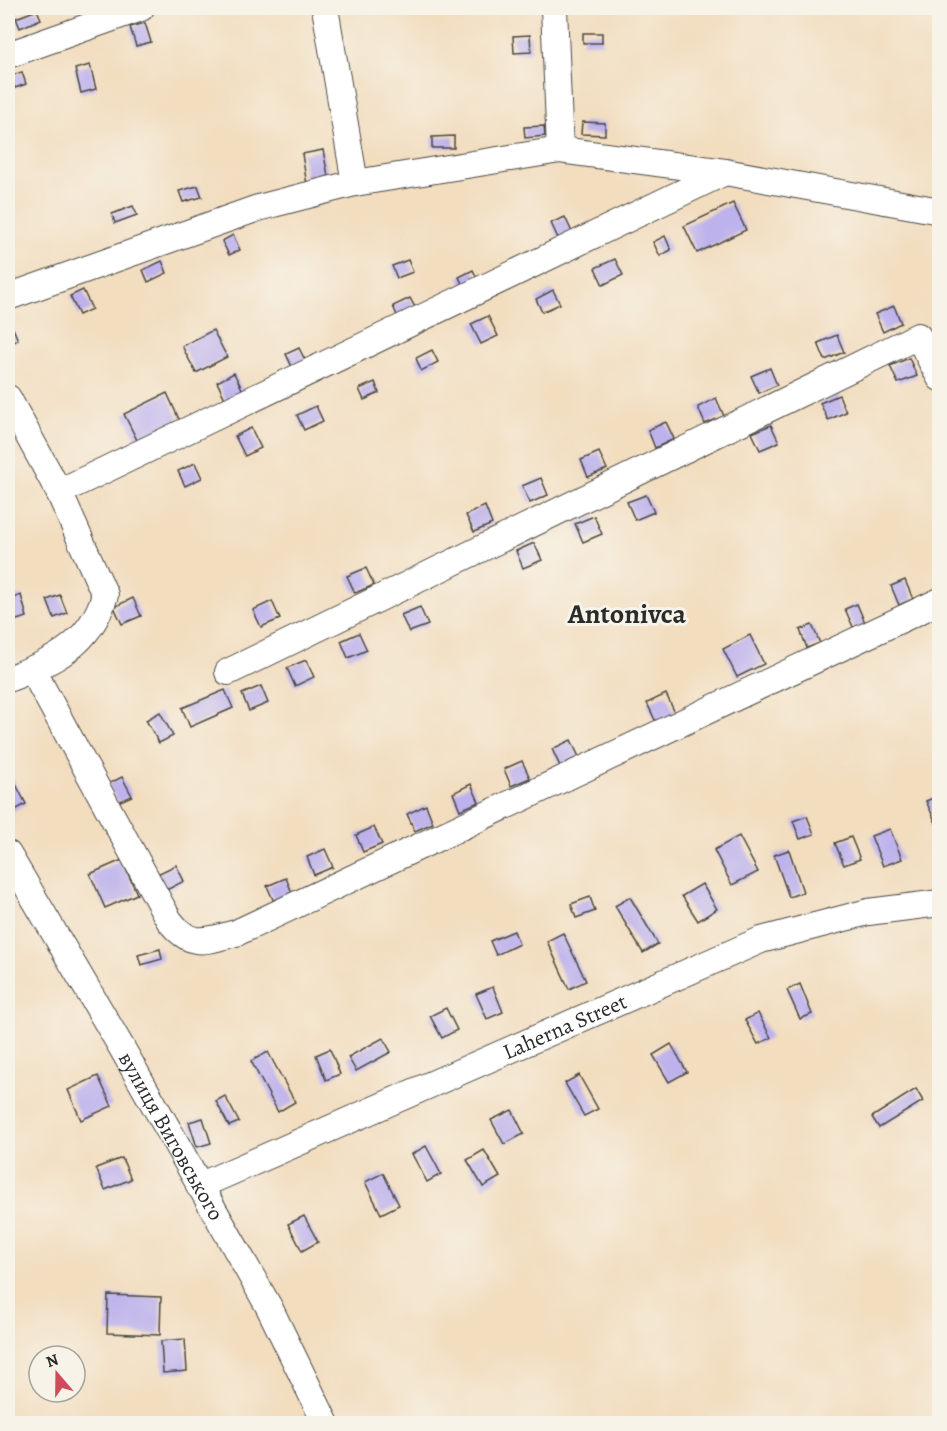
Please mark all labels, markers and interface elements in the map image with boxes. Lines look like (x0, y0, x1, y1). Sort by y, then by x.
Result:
district label: Antonivca (567, 595, 687, 633)
street label: Laherna Street (498, 987, 632, 1067)
street label: вулиця Виговського (111, 1046, 231, 1226)
north arrow (27, 1344, 87, 1404)
text: N (43, 1348, 62, 1373)

